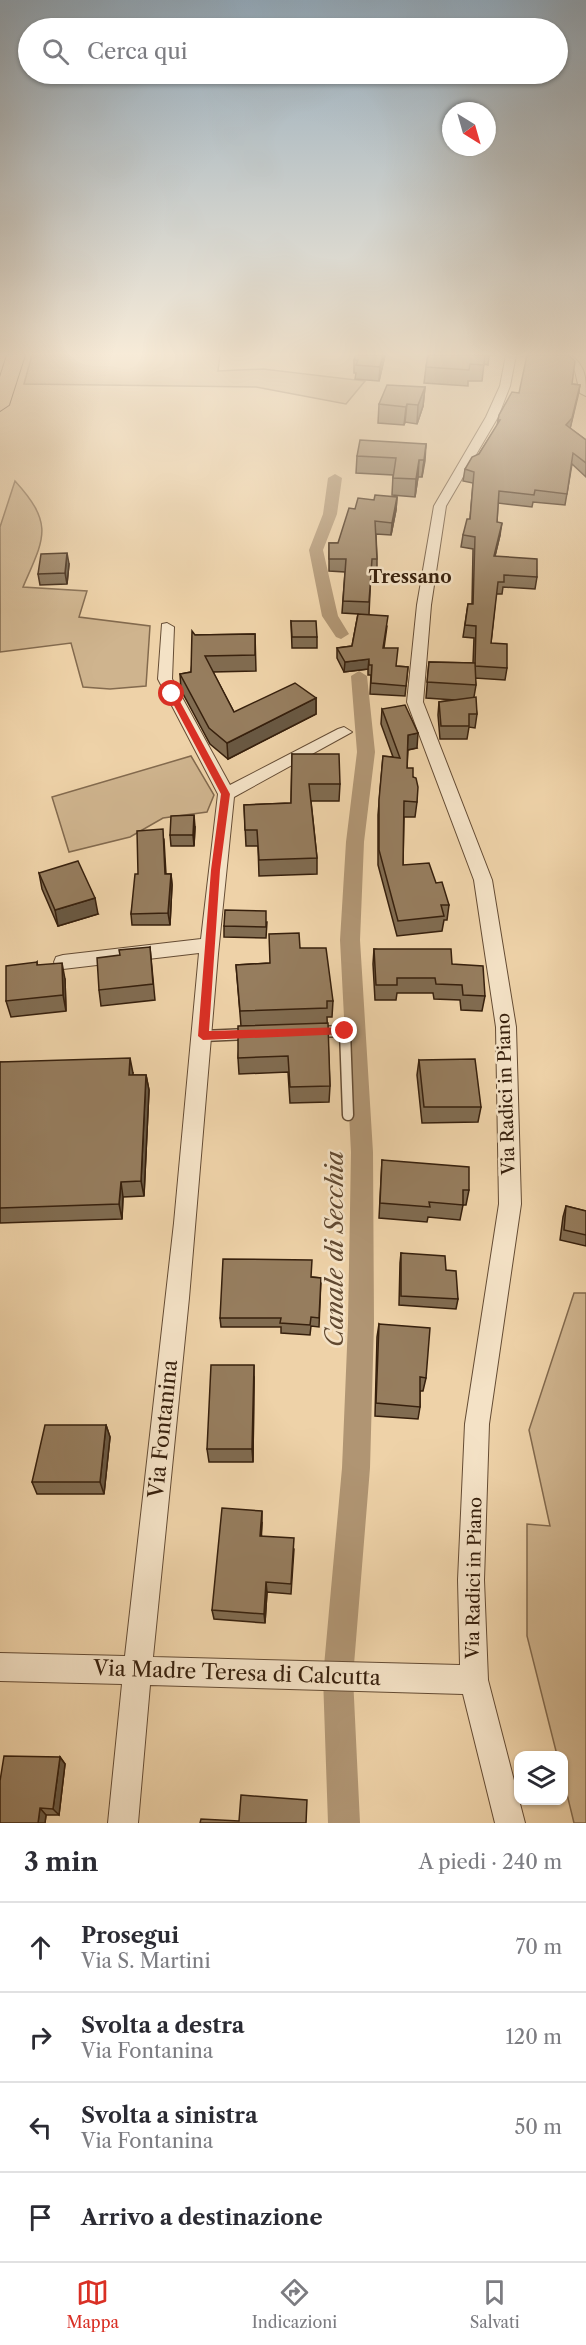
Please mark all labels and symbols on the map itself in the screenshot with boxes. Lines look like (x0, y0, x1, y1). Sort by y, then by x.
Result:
north arrow (442, 102, 496, 156)
district label: Tressano (368, 566, 452, 588)
route start (158, 680, 184, 706)
street label: Via Radici in Piano (492, 1013, 520, 1176)
route end (331, 1017, 357, 1043)
water label: Canale di Secchia (320, 1151, 349, 1347)
street label: Via Fontanina (143, 1358, 182, 1500)
street label: Via Radici in Piano (462, 1497, 486, 1660)
street label: Via Madre Teresa di Calcutta (92, 1655, 382, 1690)

